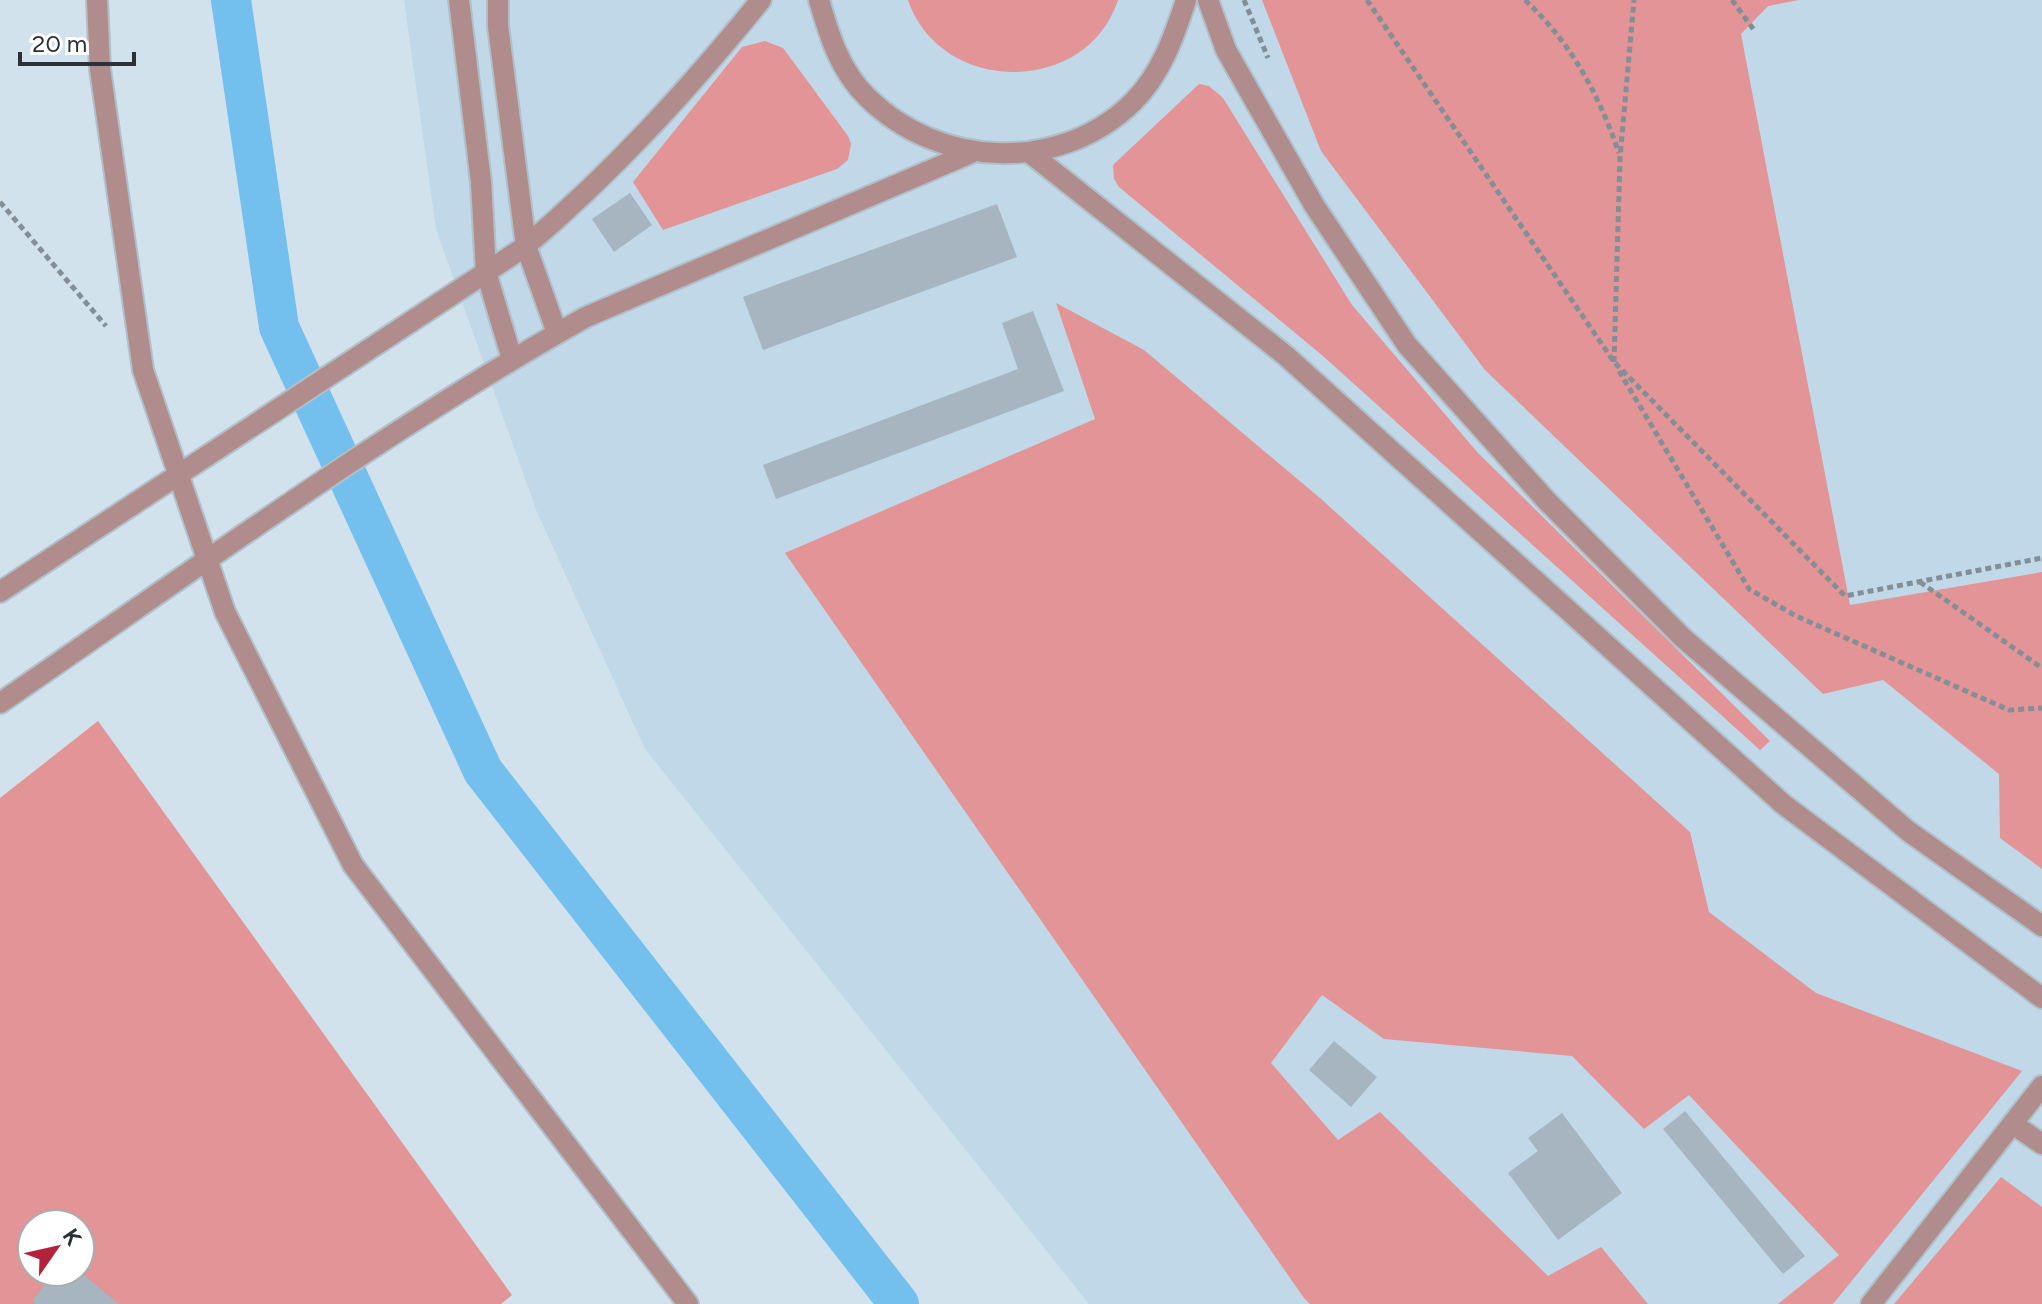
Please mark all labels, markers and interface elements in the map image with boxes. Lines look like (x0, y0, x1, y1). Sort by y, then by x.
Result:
scale bar (20, 16, 134, 66)
text: 20 m (32, 29, 87, 58)
north arrow (16, 1208, 96, 1288)
text: K (57, 1223, 88, 1251)

